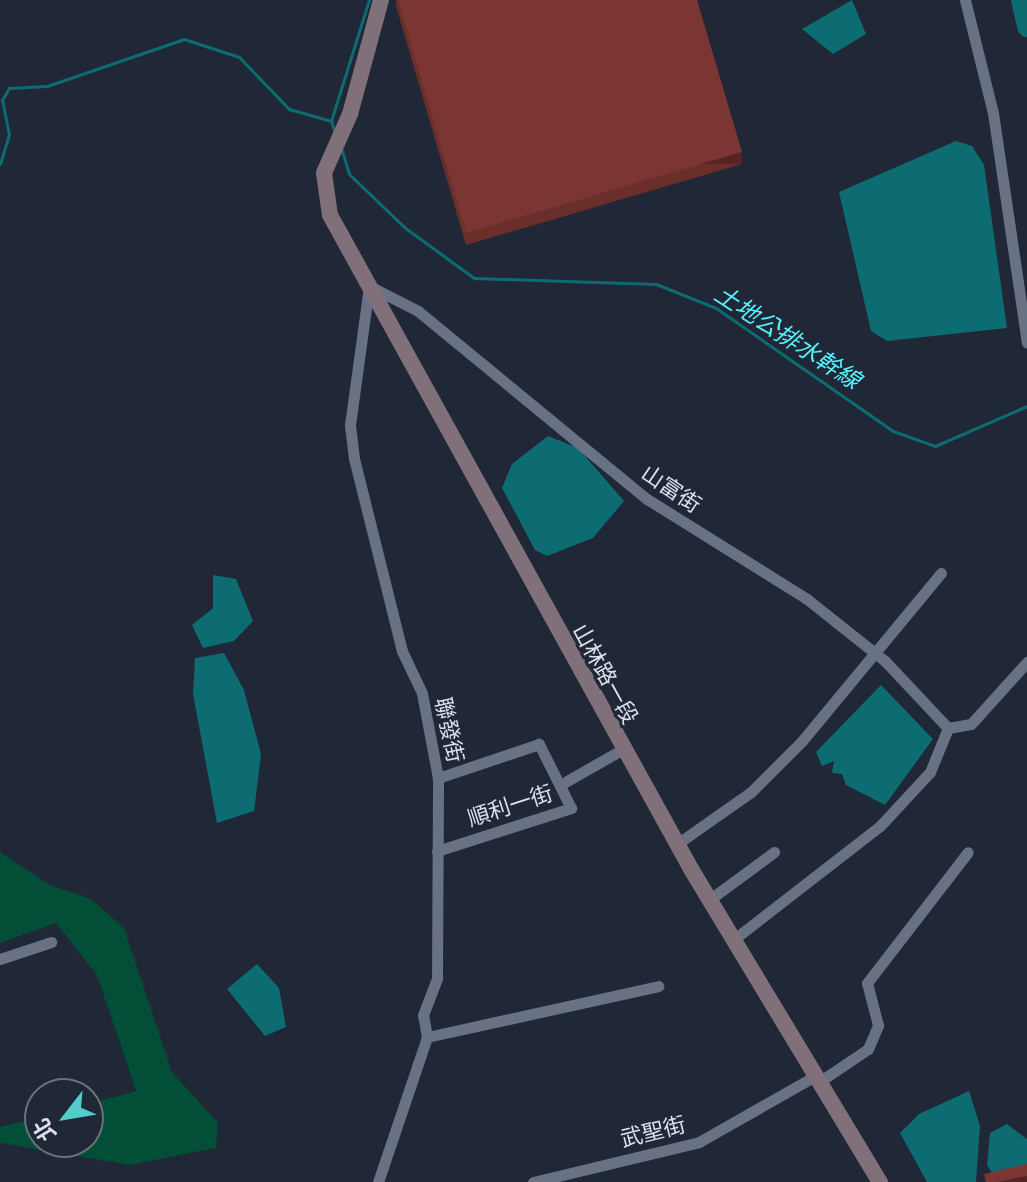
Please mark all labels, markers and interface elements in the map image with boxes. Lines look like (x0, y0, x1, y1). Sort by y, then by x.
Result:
water label: 土地公排水幹線 (709, 280, 865, 396)
street label: 山富街 (636, 460, 706, 518)
street label: 山林路一段 (567, 619, 643, 729)
street label: 聯發街 (429, 695, 469, 765)
street label: 順利一街 (464, 780, 556, 832)
north arrow (24, 1078, 104, 1158)
street label: 武聖街 (618, 1111, 688, 1153)
text: 北 (27, 1113, 62, 1146)

